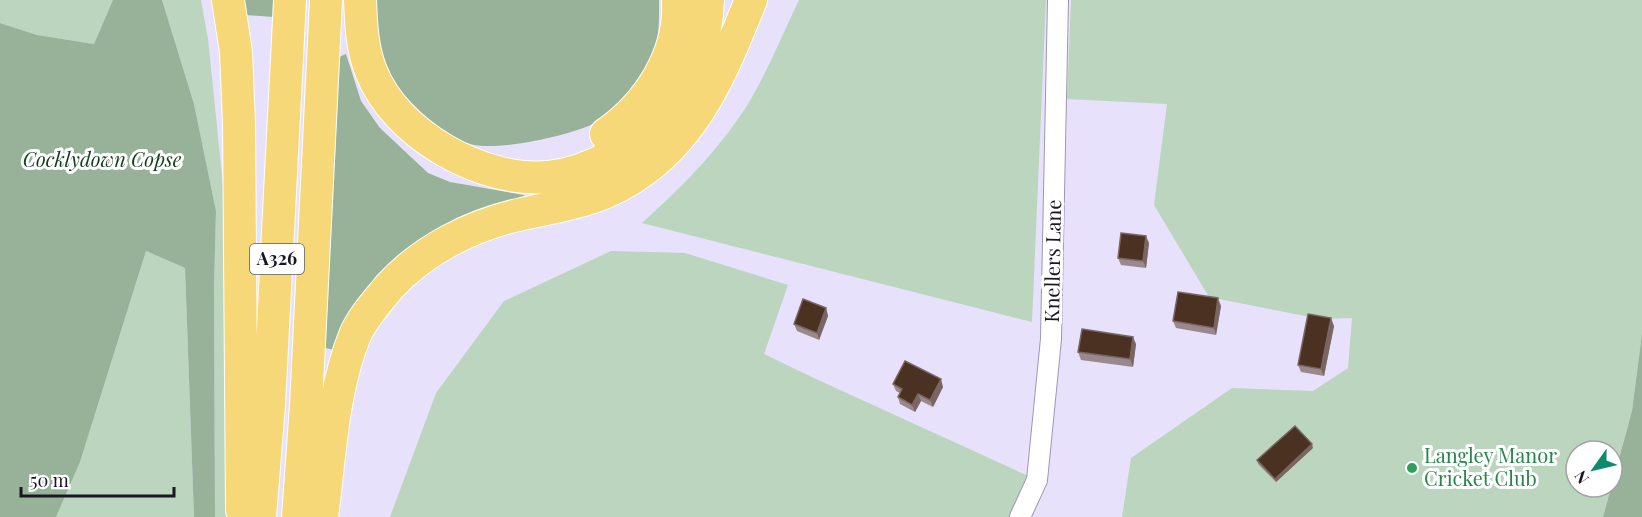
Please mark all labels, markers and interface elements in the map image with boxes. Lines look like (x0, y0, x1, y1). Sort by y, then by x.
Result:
park label: Cocklydown Copse (23, 145, 182, 172)
street label: Knellers Lane (1037, 199, 1066, 323)
road number: A326 (250, 244, 304, 274)
north arrow (1564, 439, 1624, 499)
place label: Langley Manor Cricket Club (1424, 441, 1557, 491)
scale bar (21, 460, 174, 498)
marker: Langley Manor Cricket Club (1405, 461, 1419, 475)
text: N (1569, 467, 1593, 488)
text: 50 m (30, 468, 69, 492)

